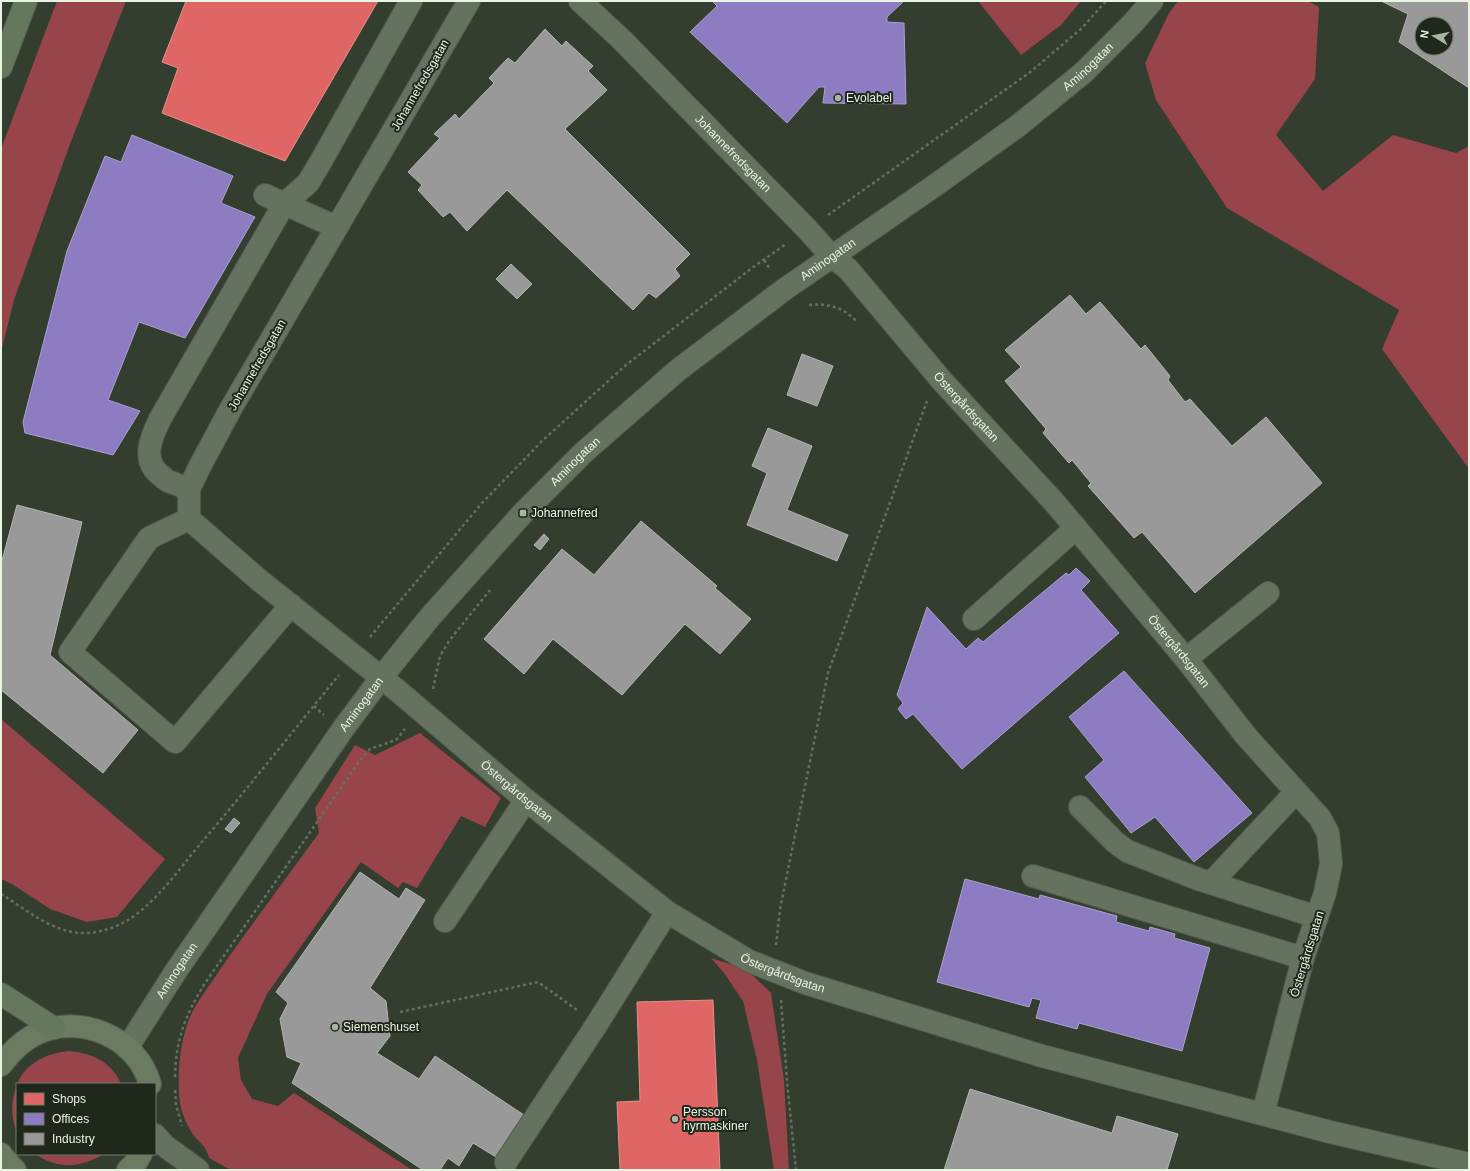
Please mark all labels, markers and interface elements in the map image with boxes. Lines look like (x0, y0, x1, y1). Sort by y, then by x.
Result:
north arrow (1414, 16, 1454, 56)
text: N (1418, 29, 1431, 39)
street label: Johannefredsgatan (388, 37, 452, 133)
street label: Aminogatan (1060, 40, 1116, 94)
place label: Evolabel (846, 91, 892, 105)
marker: Evolabel (833, 93, 843, 103)
street label: Johannefredsgatan (692, 112, 774, 195)
street label: Aminogatan (798, 235, 858, 283)
street label: Johannefredsgatan (225, 317, 289, 413)
street label: Östergårdsgatan (931, 369, 1002, 445)
street label: Aminogatan (547, 434, 603, 489)
place label: Johannefred (531, 506, 598, 520)
marker: Johannefred (518, 508, 528, 518)
street label: Östergårdsgatan (1145, 612, 1213, 690)
street label: Aminogatan (337, 674, 386, 734)
street label: Östergårdsgatan (478, 757, 556, 825)
street label: Östergårdsgatan (1287, 909, 1327, 999)
street label: Aminogatan (153, 940, 200, 1001)
street label: Östergårdsgatan (738, 950, 827, 996)
place label: Siemenshuset (343, 1020, 420, 1034)
marker: Siemenshuset (330, 1022, 340, 1032)
legend (16, 1083, 156, 1155)
text: Shops (52, 1092, 86, 1106)
place label: Persson hyrmaskiner (683, 1105, 748, 1133)
text: Offices (52, 1112, 89, 1126)
marker: Persson hyrmaskiner (670, 1114, 680, 1124)
text: Industry (52, 1132, 95, 1146)

